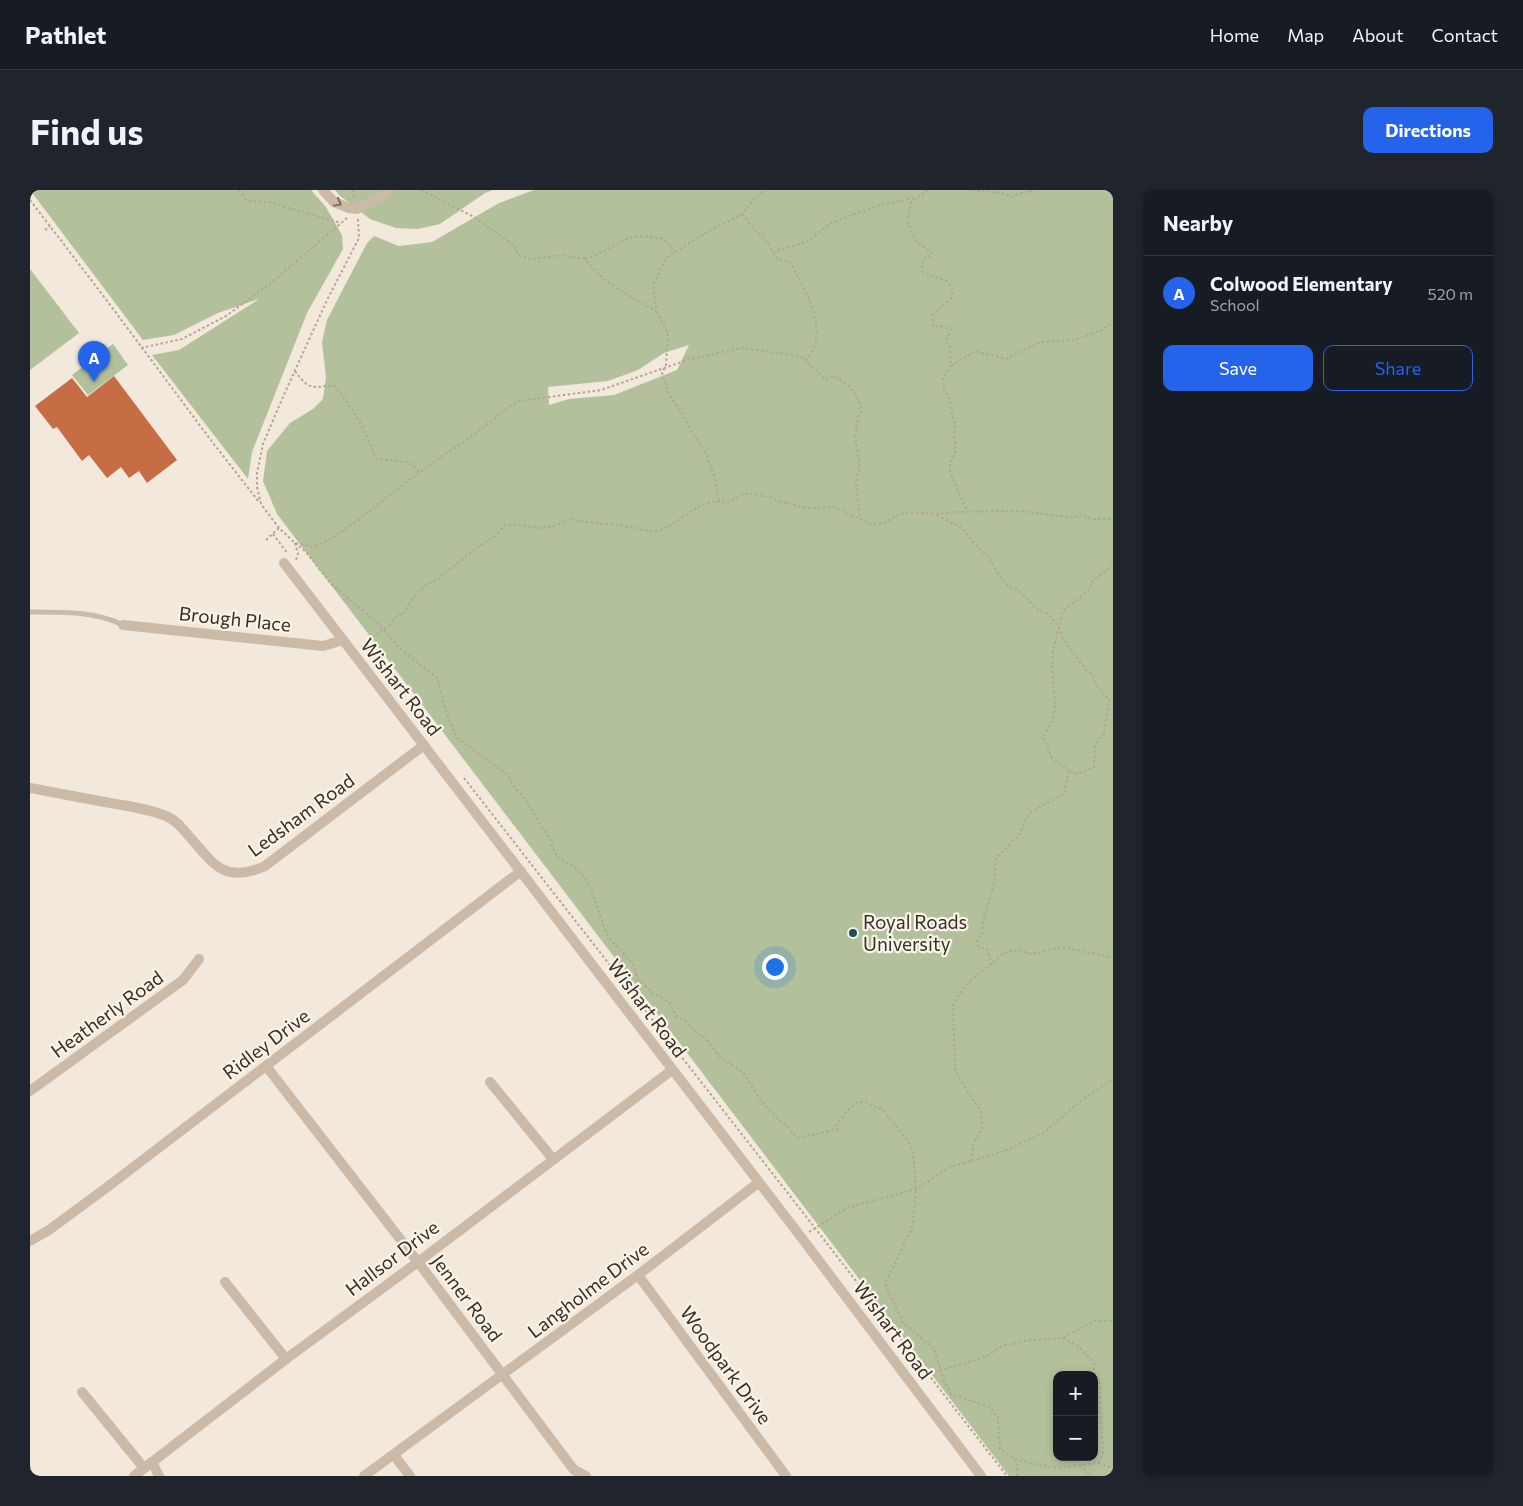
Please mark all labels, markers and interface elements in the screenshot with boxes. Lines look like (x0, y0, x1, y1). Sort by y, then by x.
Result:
text: Pathlet (25, 20, 106, 49)
text: Home (1210, 24, 1259, 46)
text: Map (1287, 24, 1324, 46)
text: About (1352, 24, 1404, 46)
text: Contact (1432, 24, 1498, 46)
button: Directions (1363, 107, 1493, 153)
text: Find us (30, 109, 144, 152)
one-way arrow (333, 197, 342, 207)
text: Nearby (1163, 210, 1233, 235)
text: Colwood Elementary (1210, 272, 1393, 295)
text: A (1173, 284, 1185, 303)
text: 520 m (1428, 284, 1473, 303)
text: School (1210, 295, 1260, 314)
pin: A (78, 341, 110, 382)
button: Save (1163, 345, 1313, 391)
button: Share (1323, 345, 1473, 391)
street label: Brough Place (178, 601, 292, 636)
street label: Wishart Road (356, 633, 447, 740)
street label: Ledsham Road (243, 768, 358, 861)
place label: Royal Roads University (863, 910, 967, 955)
marker: Royal Roads University (847, 927, 859, 939)
street label: Wishart Road (603, 954, 692, 1061)
your location (762, 954, 788, 980)
street label: Heatherly Road (46, 965, 167, 1062)
street label: Ridley Drive (218, 1004, 314, 1084)
street label: Hallsor Drive (340, 1215, 443, 1300)
street label: Langholme Drive (523, 1237, 653, 1342)
street label: Jenner Road (427, 1250, 508, 1346)
street label: Wishart Road (849, 1276, 938, 1383)
street label: Woodpark Drive (676, 1301, 777, 1428)
map controls (1053, 1371, 1098, 1461)
button: + (1053, 1371, 1098, 1416)
button: − (1053, 1416, 1098, 1461)

